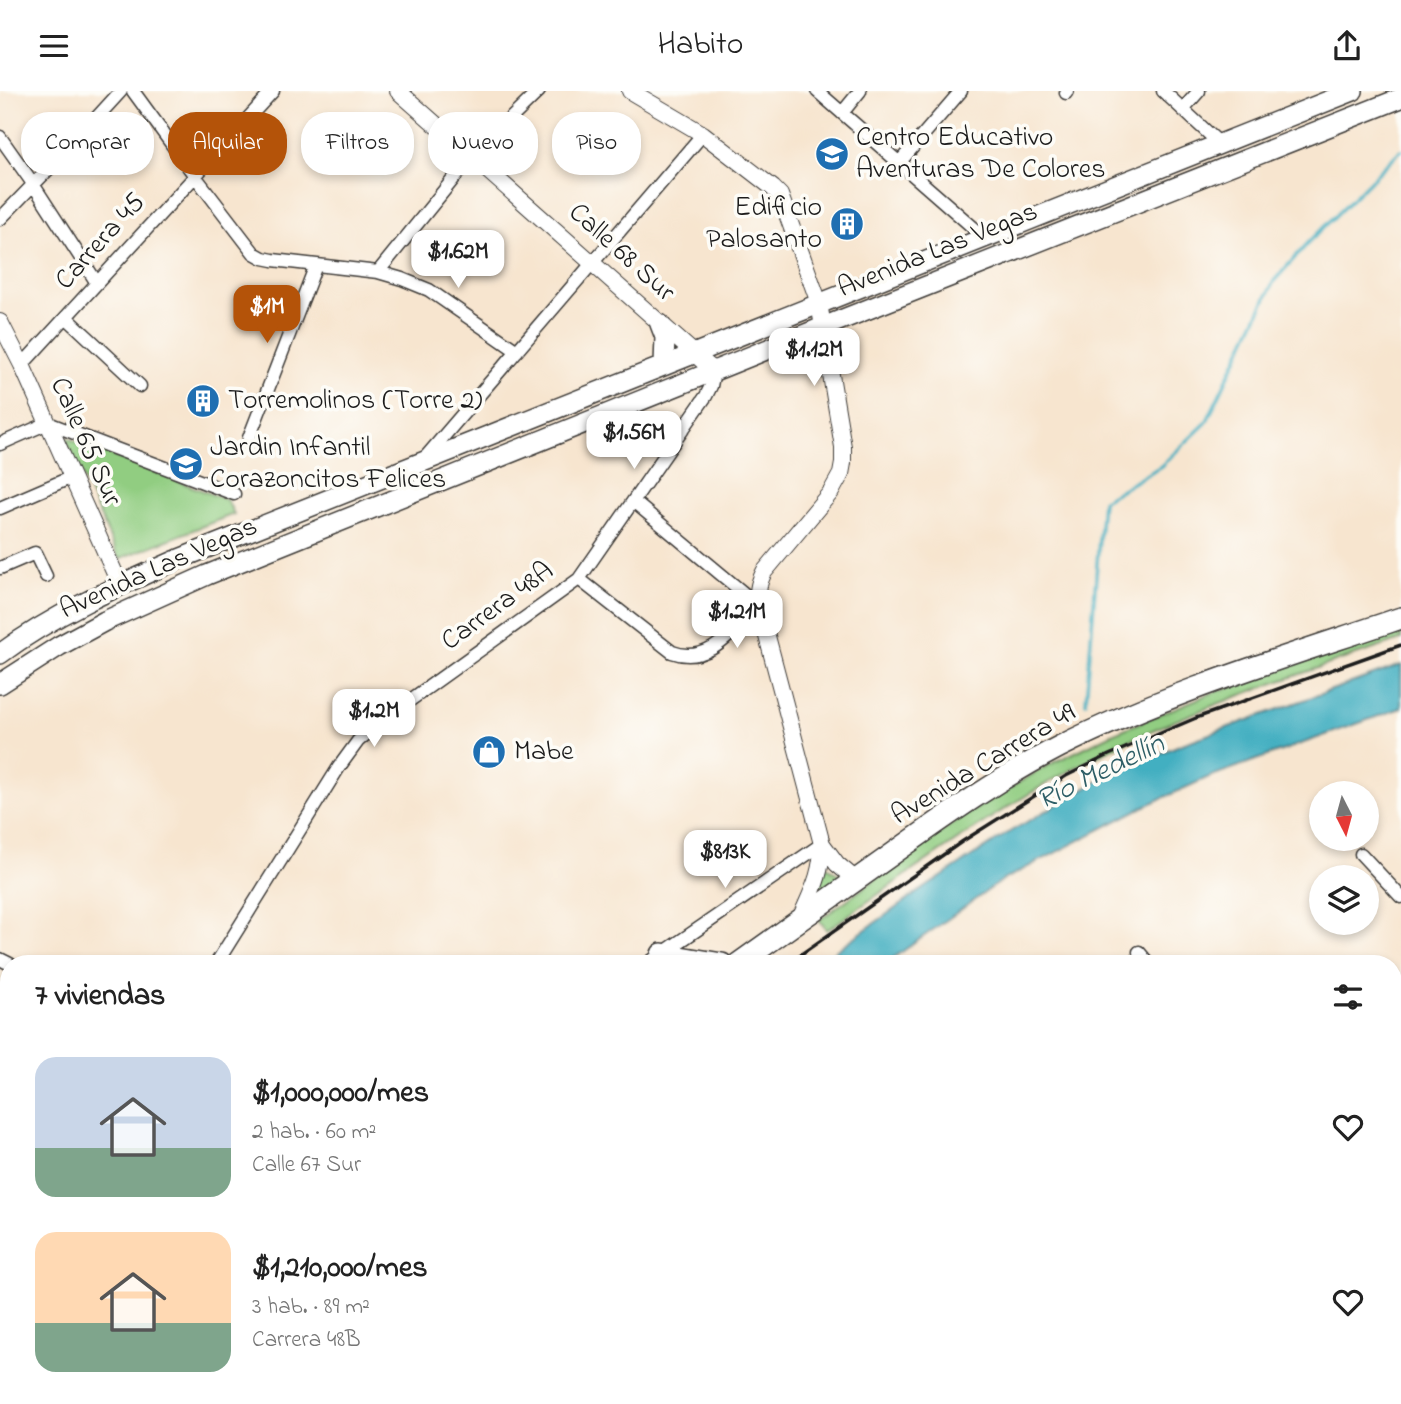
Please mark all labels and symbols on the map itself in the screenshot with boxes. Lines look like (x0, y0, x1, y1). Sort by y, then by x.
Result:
place label: Centro Educativo Aventuras De Colores (856, 118, 1106, 191)
school or university icon: Centro Educativo Aventuras De Colores (813, 135, 851, 173)
street label: Carrera 45 (46, 184, 156, 300)
place label: Edificio Palosanto (706, 188, 822, 261)
street label: Avenida Las Vegas (832, 192, 1044, 310)
street label: Calle 68 Sur (558, 194, 684, 313)
building icon: Edificio Palosanto (828, 205, 866, 243)
pin: $1.62M (401, 231, 515, 290)
pin: $1M (233, 285, 301, 345)
pin: $1.12M (757, 329, 871, 388)
street label: Calle 65 Sur (38, 371, 132, 513)
place label: Torremolinos (Torre 2) (228, 381, 483, 422)
building icon: Torremolinos (Torre 2) (184, 382, 222, 420)
pin: $1.56M (577, 411, 691, 471)
place label: Jardin Infantil Corazoncitos Felices (210, 428, 446, 501)
school or university icon: Jardin Infantil Corazoncitos Felices (167, 445, 205, 483)
street label: Avenida Las Vegas (54, 507, 264, 631)
street label: Carrera 48A (433, 552, 563, 662)
pin: $1.21M (680, 591, 794, 650)
pin: $1.2M (325, 689, 423, 749)
street label: Avenida Carrera 49 (884, 693, 1085, 836)
water label: Río Medellín (1030, 723, 1173, 823)
place label: Mabe (514, 732, 574, 773)
shop icon: Mabe (470, 733, 508, 771)
north arrow (1309, 781, 1379, 851)
pin: $813K (676, 831, 774, 890)

